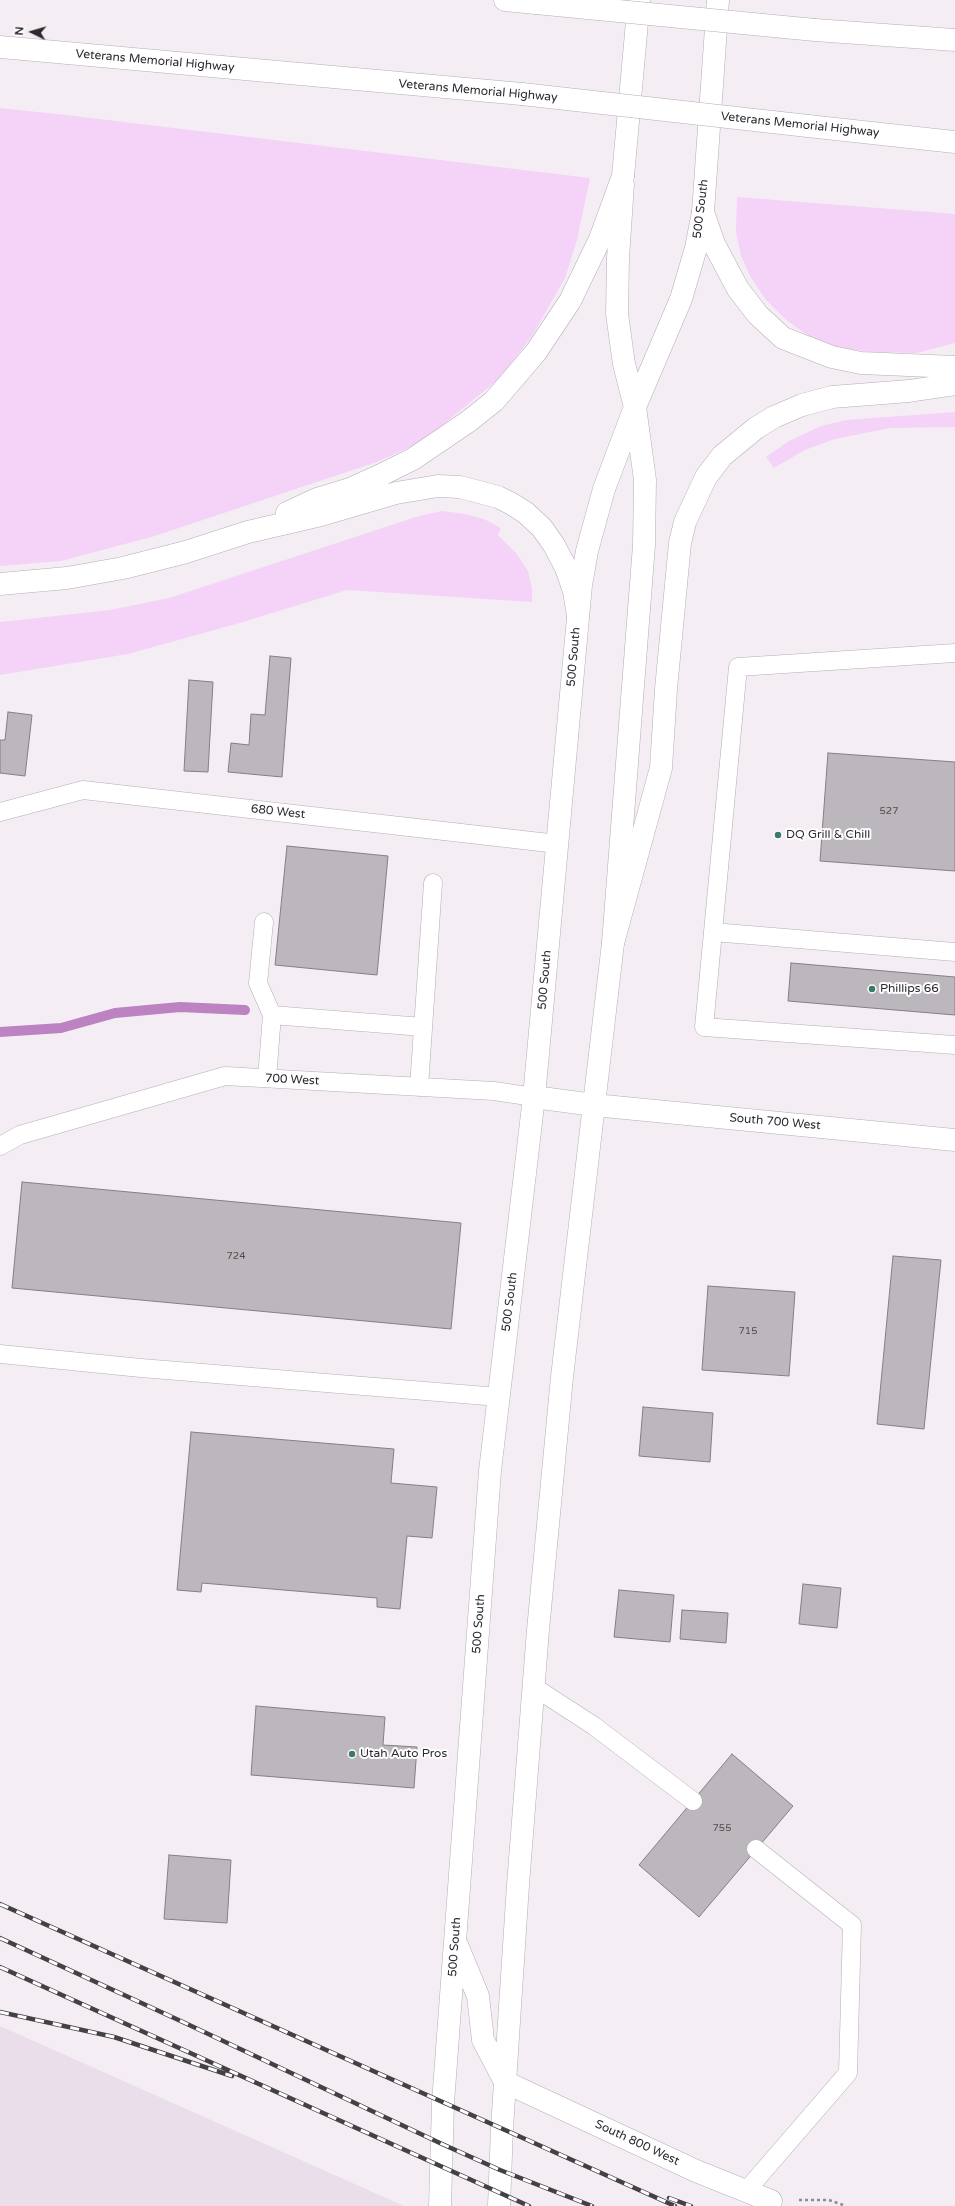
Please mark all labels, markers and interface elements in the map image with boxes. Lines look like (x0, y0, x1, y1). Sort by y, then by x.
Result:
north arrow (12, 12, 52, 52)
text: N (13, 26, 26, 36)
street label: Veterans Memorial Highway (75, 47, 235, 75)
street label: Veterans Memorial Highway (398, 77, 558, 105)
street label: Veterans Memorial Highway (720, 110, 880, 140)
street label: 500 South (690, 179, 712, 239)
street label: 500 South (564, 627, 584, 687)
street label: 680 West (250, 802, 306, 822)
house number: 527 (880, 805, 898, 817)
place label: DQ Grill & Chill (786, 828, 870, 842)
marker: DQ Grill & Chill (773, 830, 783, 840)
street label: 500 South (535, 950, 555, 1010)
place label: Phillips 66 (880, 982, 939, 996)
marker: Phillips 66 (867, 984, 877, 994)
street label: 700 West (264, 1071, 320, 1089)
street label: South 700 West (729, 1111, 821, 1133)
house number: 724 (227, 1250, 245, 1262)
street label: 500 South (499, 1272, 521, 1332)
house number: 715 (739, 1325, 757, 1337)
street label: 500 South (470, 1594, 488, 1654)
place label: Utah Auto Pros (360, 1747, 447, 1761)
marker: Utah Auto Pros (347, 1749, 357, 1759)
house number: 755 (713, 1822, 731, 1834)
street label: 500 South (446, 1917, 464, 1977)
street label: South 800 West (593, 2117, 681, 2169)

